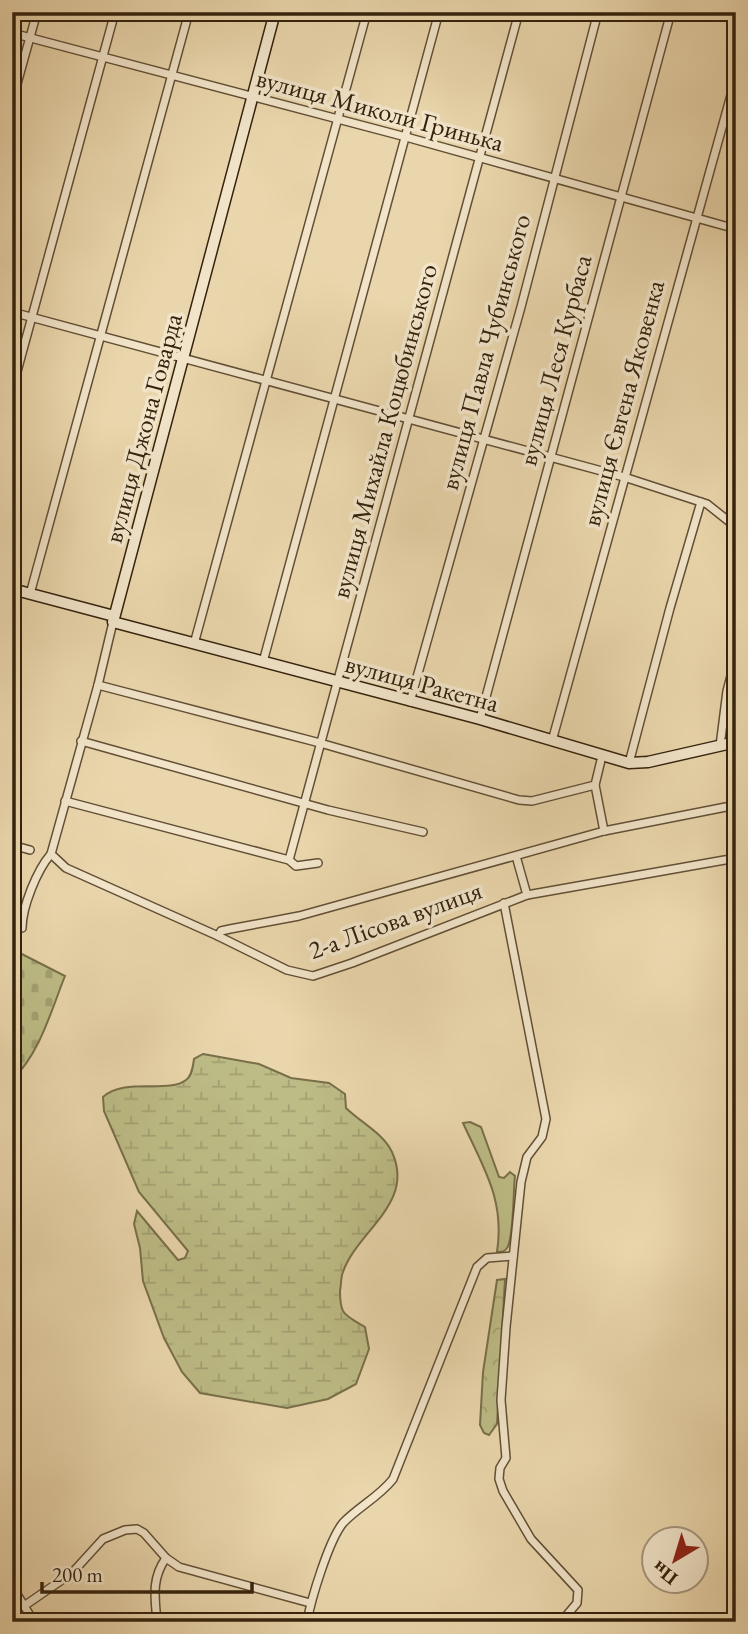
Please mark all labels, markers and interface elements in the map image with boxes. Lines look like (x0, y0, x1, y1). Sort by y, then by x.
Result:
street label: вулиця Миколи Гринька (253, 61, 508, 160)
street label: вулиця Павла Чубинського (432, 210, 538, 494)
street label: вулиця Леся Курбаса (510, 250, 600, 469)
street label: вулиця Михайла Коцюбинського (323, 260, 445, 602)
street label: вулиця Євгена Яковенка (574, 276, 672, 530)
street label: вулиця Джона Говарда (96, 309, 190, 546)
street label: вулиця Ракетна (341, 646, 503, 720)
street label: 2-а Лісова вулиця (304, 873, 486, 967)
north arrow (640, 1526, 710, 1596)
scale bar (42, 1550, 252, 1594)
text: Пн (647, 1555, 683, 1591)
text: 200 m (52, 1561, 103, 1588)

